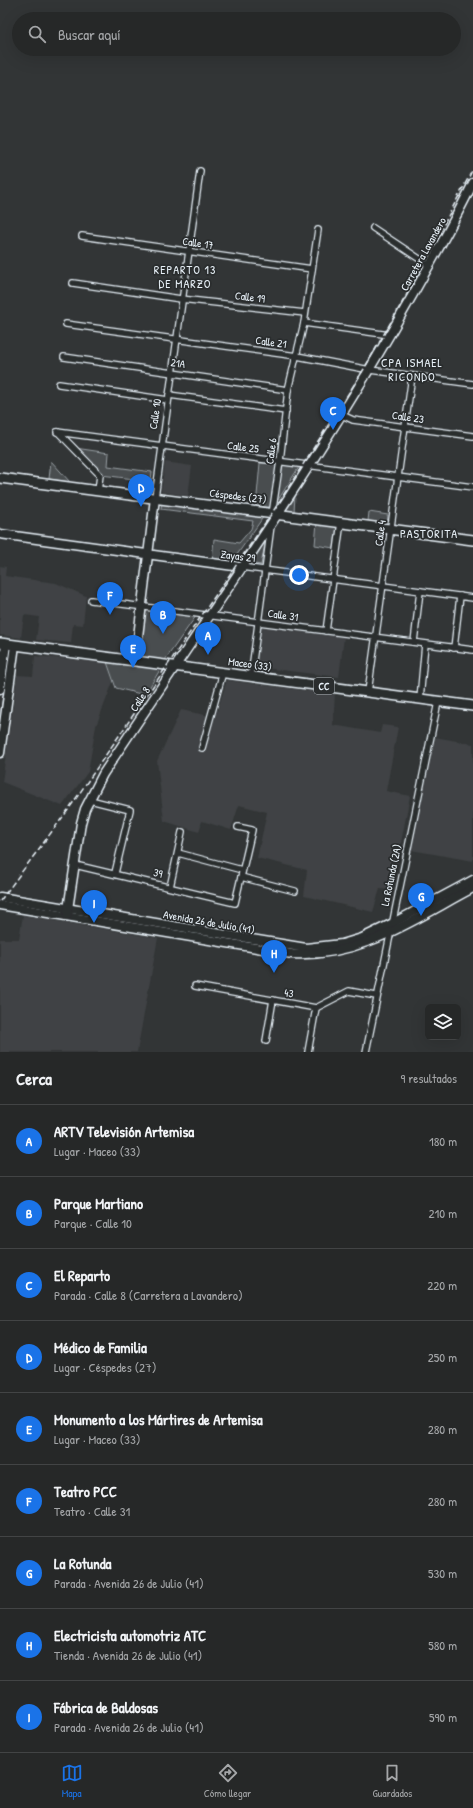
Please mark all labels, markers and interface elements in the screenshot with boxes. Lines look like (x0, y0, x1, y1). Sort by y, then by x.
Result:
search box (12, 12, 461, 56)
icon: search (26, 23, 48, 45)
text: Buscar aquí (58, 24, 121, 45)
street label: Carretera Lavandero (397, 214, 449, 293)
street label: Calle 17 (181, 234, 215, 252)
district label: REPARTO 13 DE MARZO (154, 261, 216, 292)
street label: Calle 19 (234, 288, 266, 306)
street label: Calle 21 (255, 333, 287, 351)
district label: CPA ISMAEL RICONDO (381, 354, 443, 385)
street label: 21A (170, 355, 187, 371)
pin: C (320, 397, 346, 430)
street label: Calle 10 (146, 398, 164, 430)
street label: Calle 23 (391, 408, 425, 426)
street label: Calle 6 (262, 436, 280, 465)
street label: Calle 25 (226, 438, 260, 456)
pin: D (128, 474, 154, 507)
street label: Céspedes (27) (209, 486, 267, 506)
street label: Calle 4 (371, 519, 389, 547)
district label: PASTORITA (400, 525, 458, 542)
street label: Zayas 29 (220, 547, 256, 565)
your location (289, 565, 309, 585)
pin: F (97, 582, 123, 615)
pin: B (150, 601, 176, 634)
street label: Calle 31 (267, 606, 299, 624)
pin: A (195, 622, 221, 655)
pin: E (120, 635, 146, 668)
street label: Maceo (33) (227, 654, 273, 674)
road number: CC (314, 678, 334, 694)
street label: Calle 8 (127, 684, 153, 714)
street label: La Rotunda (2A) (378, 843, 404, 907)
street label: 39 (152, 865, 164, 881)
pin: G (408, 883, 434, 916)
pin: I (81, 890, 107, 923)
street label: Avenida 26 de Julio (41) (162, 907, 256, 937)
pin: H (261, 940, 287, 973)
street label: 43 (283, 985, 295, 1001)
map controls (425, 1004, 461, 1040)
button: layers (425, 1004, 461, 1040)
text: Cerca (16, 1067, 52, 1090)
text: 9 resultados (401, 1069, 457, 1087)
text: ARTV Televisión Artemisa (54, 1121, 194, 1142)
text: A (26, 1132, 32, 1150)
text: 180 m (429, 1132, 457, 1150)
text: Lugar · Maceo (33) (54, 1142, 141, 1160)
text: Parque Martiano (54, 1193, 143, 1214)
text: B (26, 1204, 32, 1222)
text: 210 m (429, 1204, 457, 1222)
text: Parque · Calle 10 (54, 1214, 132, 1232)
text: El Reparto (54, 1265, 110, 1286)
text: C (25, 1276, 33, 1294)
text: 220 m (427, 1276, 457, 1294)
text: Parada · Calle 8 (Carretera a Lavandero) (54, 1286, 243, 1304)
text: Médico de Familia (54, 1337, 147, 1358)
text: D (26, 1348, 32, 1366)
text: 250 m (428, 1348, 457, 1366)
text: Lugar · Céspedes (27) (54, 1358, 156, 1376)
text: Monumento a los Mártires de Artemisa (54, 1409, 263, 1430)
text: E (26, 1420, 32, 1438)
text: 280 m (428, 1420, 457, 1438)
text: Lugar · Maceo (33) (54, 1430, 141, 1448)
text: Teatro PCC (54, 1481, 117, 1502)
text: F (27, 1492, 31, 1510)
text: 280 m (428, 1492, 457, 1510)
text: Teatro · Calle 31 (54, 1502, 130, 1520)
text: La Rotunda (54, 1553, 111, 1574)
text: G (26, 1564, 32, 1582)
text: 530 m (428, 1564, 457, 1582)
text: Parada · Avenida 26 de Julio (41) (54, 1574, 204, 1592)
text: Electricista automotriz ATC (54, 1625, 206, 1646)
text: H (26, 1636, 32, 1654)
text: 580 m (428, 1636, 457, 1654)
text: Tienda · Avenida 26 de Julio (41) (54, 1646, 202, 1664)
text: Fábrica de Baldosas (54, 1697, 158, 1718)
text: I (27, 1708, 31, 1726)
text: 590 m (429, 1708, 457, 1726)
text: Parada · Avenida 26 de Julio (41) (54, 1718, 204, 1736)
tab: Mapa (61, 1762, 83, 1800)
tab: Cómo llegar (204, 1762, 251, 1800)
tab: Guardados (373, 1762, 412, 1800)

